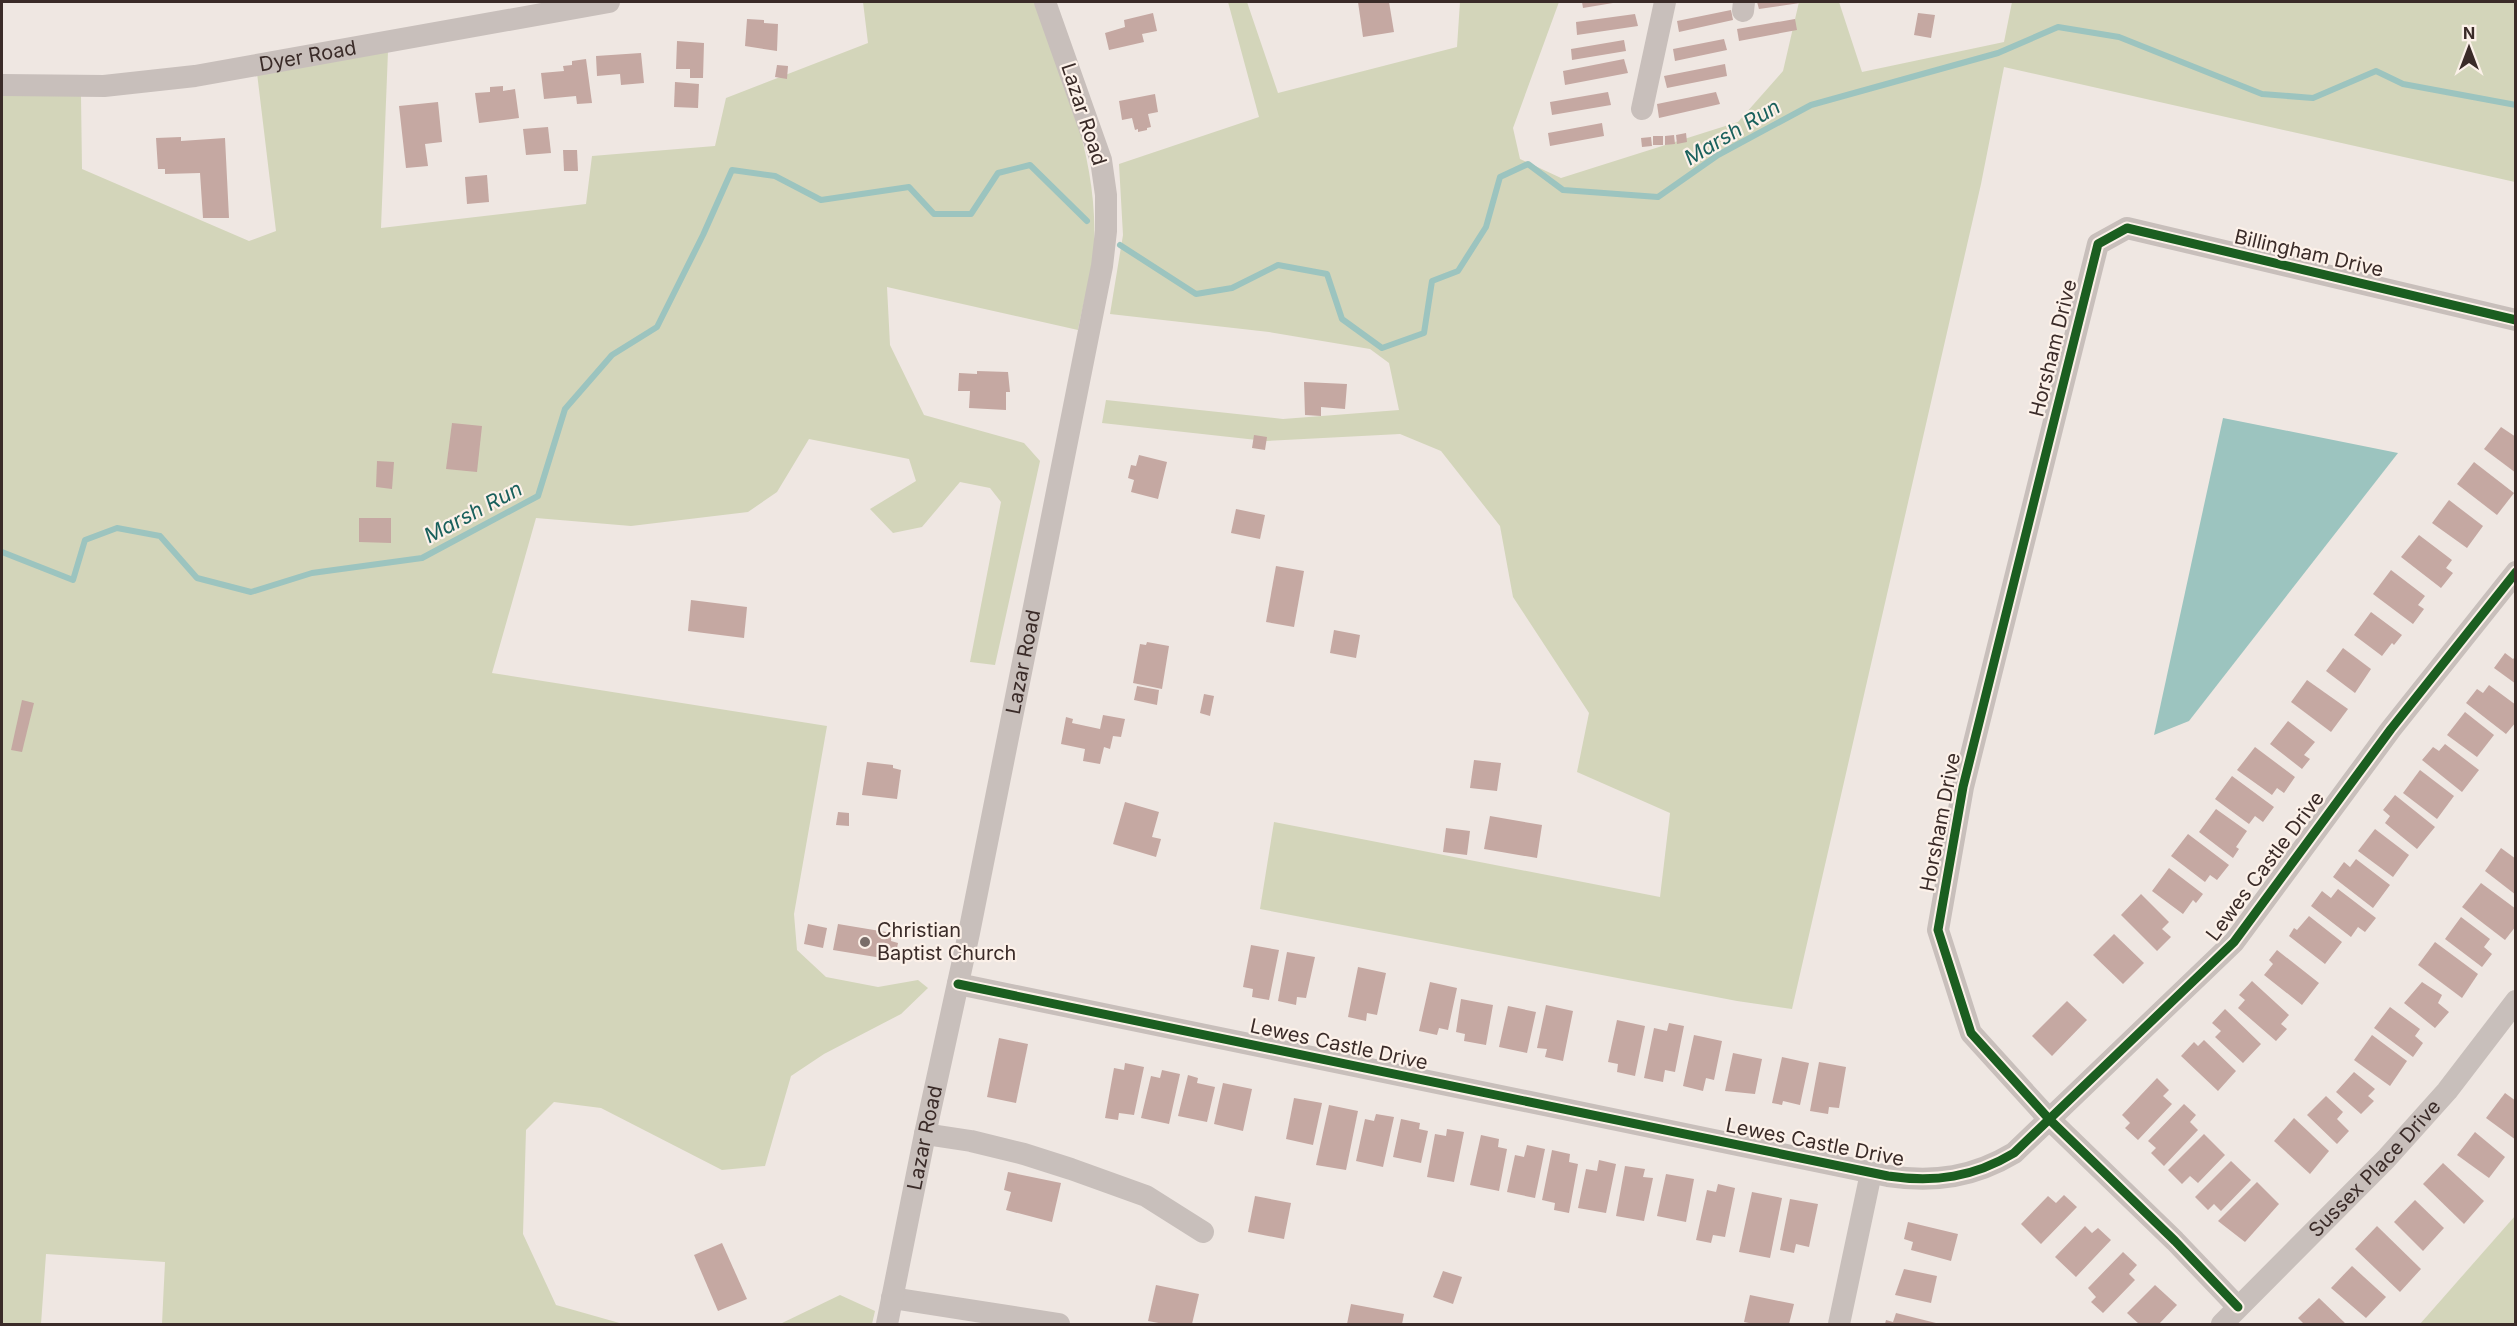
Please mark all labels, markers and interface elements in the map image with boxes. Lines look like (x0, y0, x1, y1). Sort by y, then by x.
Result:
north arrow (2439, 18, 2499, 78)
text: N (2463, 23, 2475, 43)
street label: Dyer Road (257, 35, 358, 76)
street label: Lazar Road (1056, 60, 1112, 168)
water label: Marsh Run (1679, 94, 1785, 170)
street label: Billingham Drive (2232, 224, 2386, 282)
street label: Horsham Drive (2024, 277, 2082, 419)
water label: Marsh Run (420, 476, 526, 548)
street label: Lazar Road (1001, 607, 1045, 716)
street label: Horsham Drive (1915, 751, 1965, 893)
street label: Lewes Castle Drive (2201, 786, 2329, 946)
place label: Christian Baptist Church (877, 918, 1016, 965)
marker: Christian Baptist Church (858, 935, 872, 949)
street label: Lewes Castle Drive (1248, 1013, 1430, 1075)
street label: Lazar Road (902, 1083, 947, 1192)
street label: Sussex Place Drive (2303, 1095, 2446, 1242)
street label: Lewes Castle Drive (1724, 1113, 1906, 1171)

